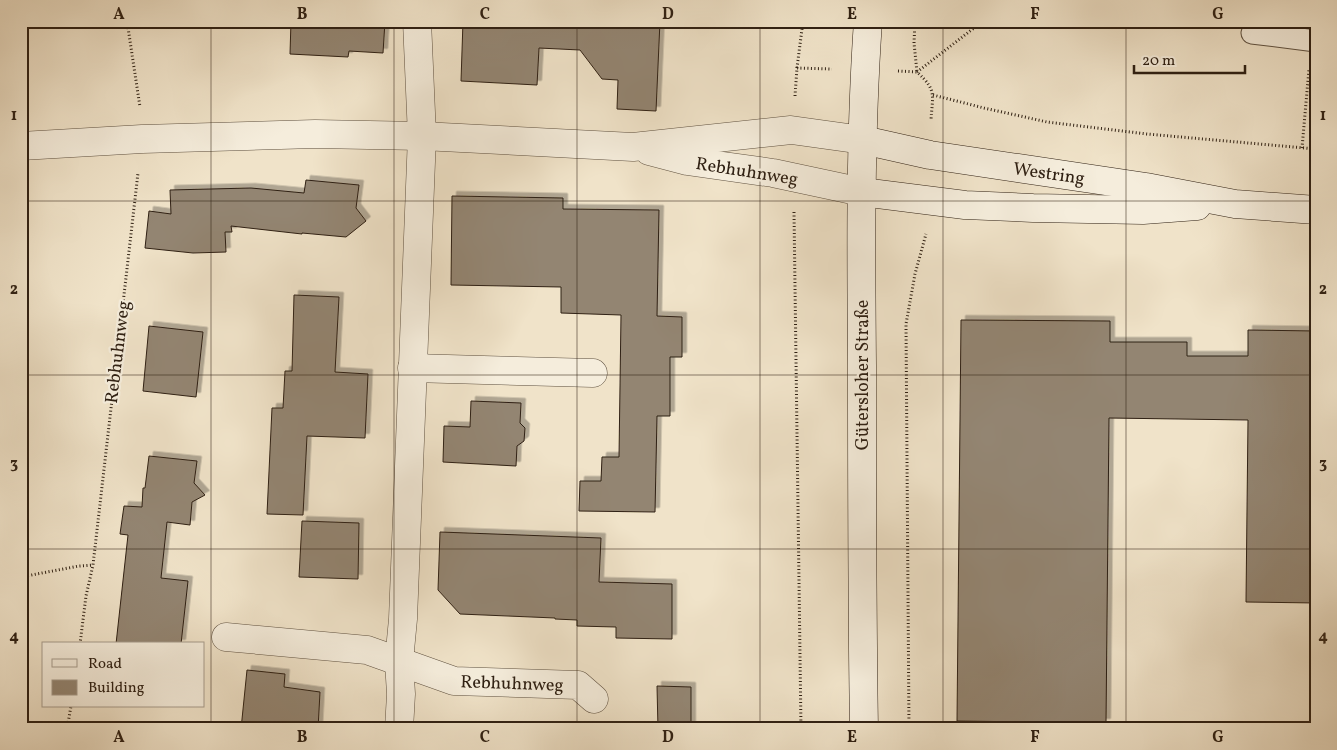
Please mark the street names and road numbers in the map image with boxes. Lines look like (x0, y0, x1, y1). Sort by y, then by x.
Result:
street label: Rebhuhnweg (694, 152, 800, 193)
street label: Westring (1011, 157, 1086, 192)
street label: Rebhuhnweg (100, 299, 137, 405)
street label: Gütersloher Straße (851, 300, 876, 450)
street label: Rebhuhnweg (460, 670, 564, 699)

